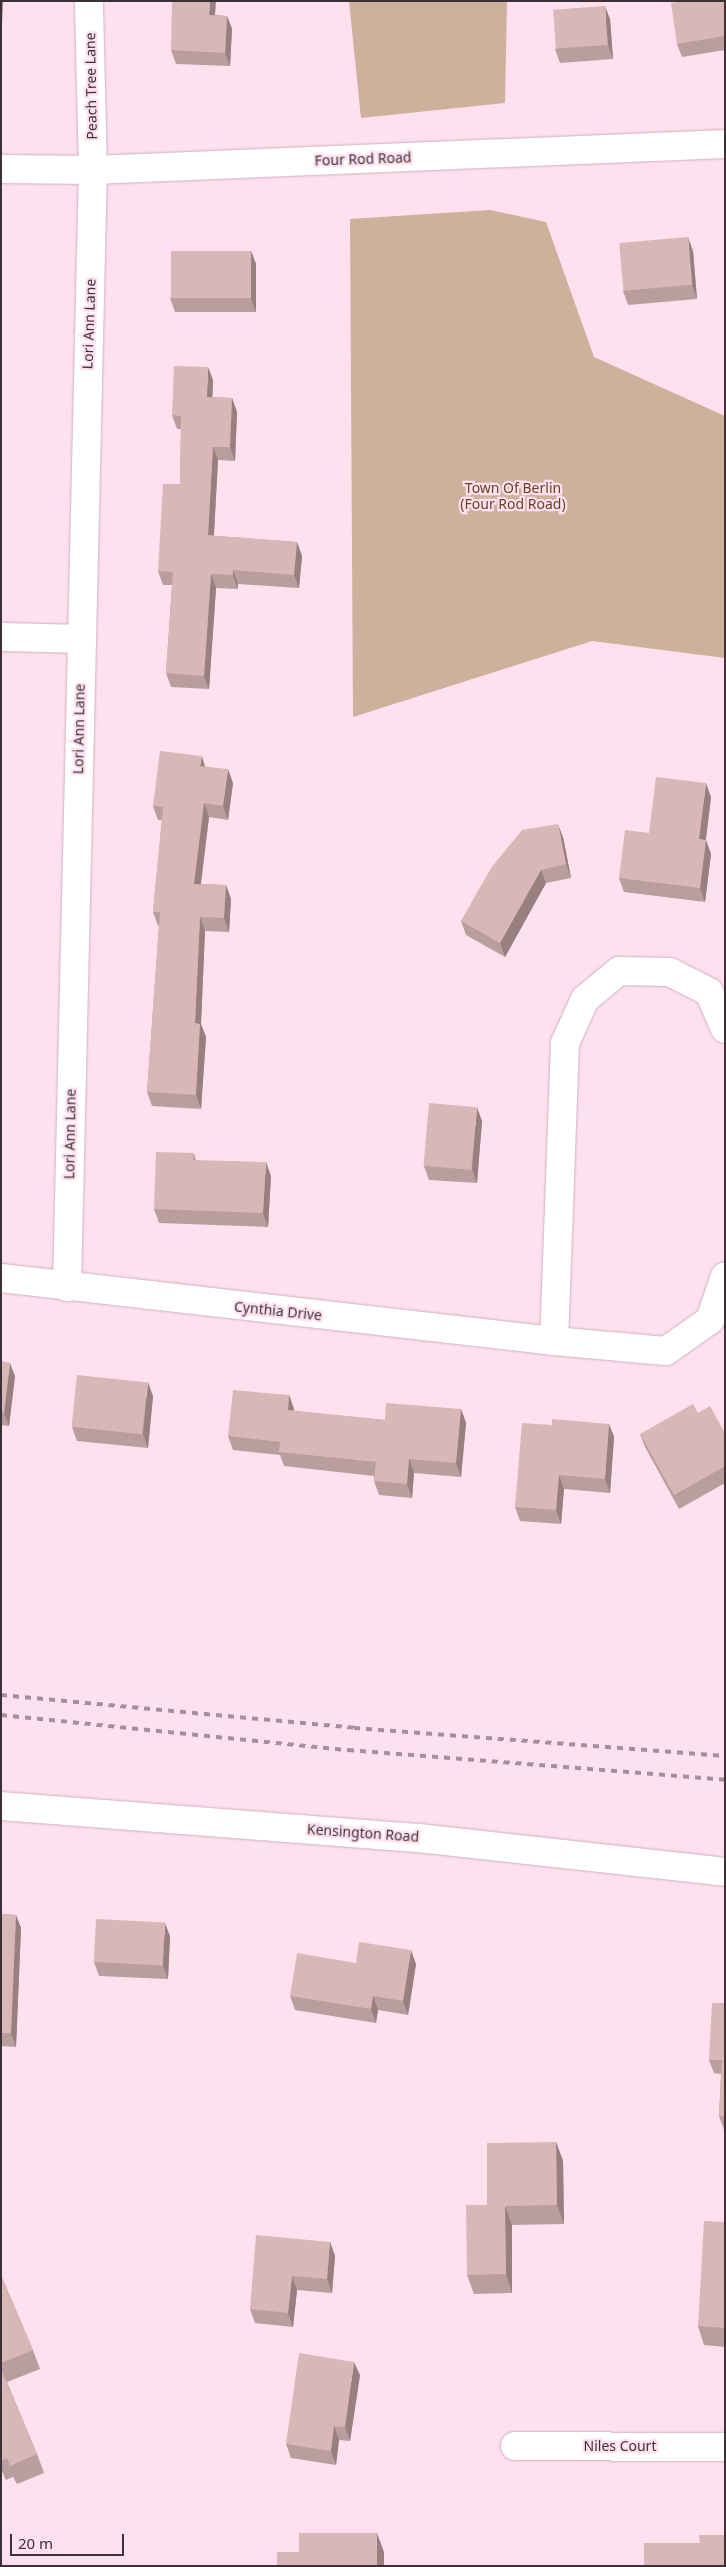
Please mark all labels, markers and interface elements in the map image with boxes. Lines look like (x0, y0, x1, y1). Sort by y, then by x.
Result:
street label: Peach Tree Lane (82, 32, 100, 140)
street label: Four Rod Road (314, 149, 412, 169)
street label: Lori Ann Lane (79, 279, 99, 369)
park label: Town Of Berlin (Four Rod Road) (460, 480, 566, 512)
street label: Lori Ann Lane (70, 684, 88, 774)
street label: Lori Ann Lane (61, 1089, 79, 1179)
street label: Cynthia Drive (233, 1298, 323, 1324)
street label: Kensington Road (306, 1821, 420, 1845)
street label: Niles Court (584, 2438, 656, 2454)
scale bar (12, 2524, 126, 2556)
text: 20 m (18, 2533, 53, 2553)

